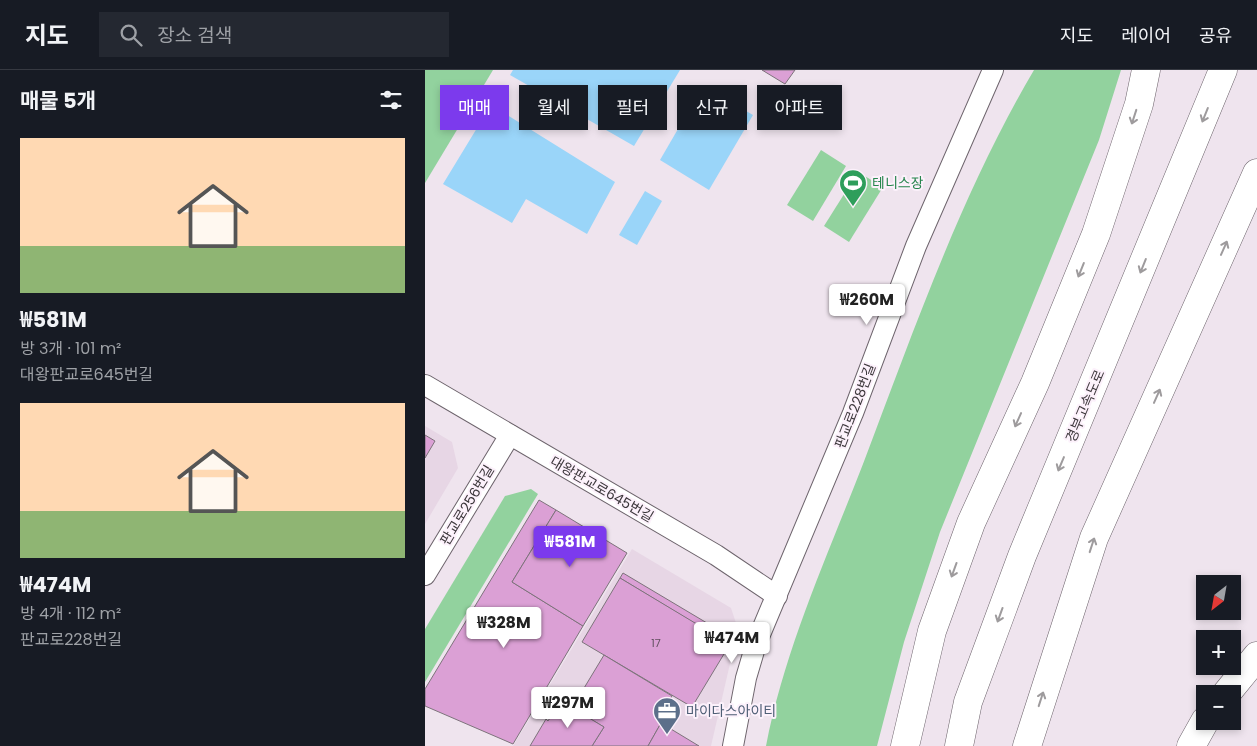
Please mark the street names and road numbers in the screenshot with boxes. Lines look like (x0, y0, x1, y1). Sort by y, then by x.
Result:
street label: 판교로228번길 (830, 361, 880, 451)
street label: 경부고속도로 (1061, 366, 1109, 445)
street label: 대왕판교로645번길 (546, 451, 658, 527)
street label: 판교로256번길 (435, 461, 499, 549)

